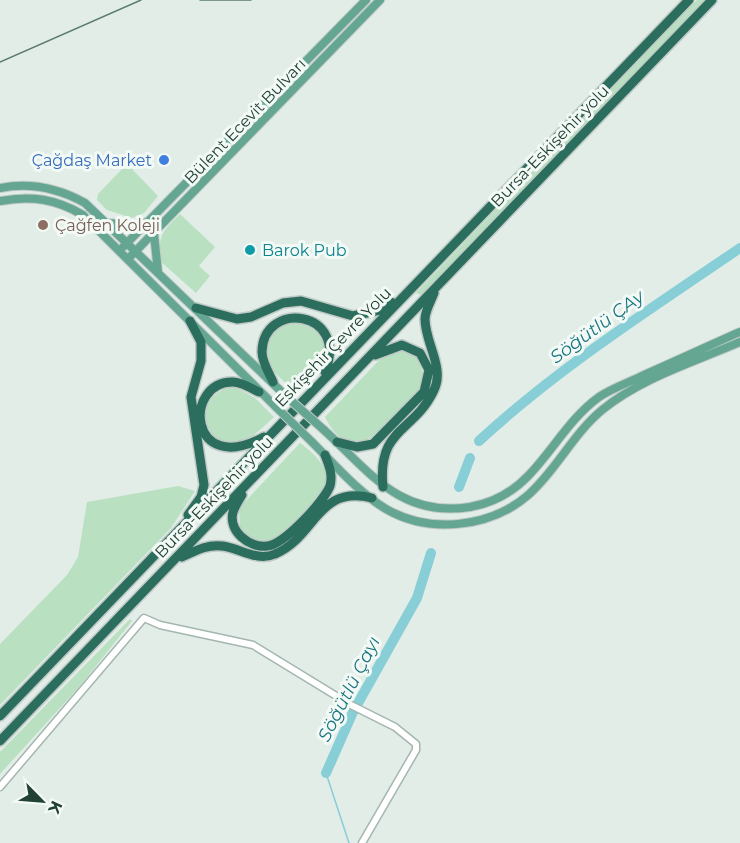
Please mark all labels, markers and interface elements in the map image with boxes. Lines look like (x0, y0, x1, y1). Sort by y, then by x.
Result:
street label: Bülent Ecevit Bulvarı (180, 55, 310, 187)
street label: Bursa-Eskişehir yolu (487, 81, 613, 211)
place label: Çağdaş Market (32, 151, 153, 170)
marker: Çağdaş Market (157, 153, 171, 167)
place label: Çağfen Koleji (55, 216, 160, 235)
marker: Çağfen Koleji (36, 218, 50, 232)
place label: Barok Pub (262, 241, 347, 260)
marker: Barok Pub (243, 243, 257, 257)
street label: Eskişehir Çevre Yolu (271, 283, 395, 411)
water label: Söğütlü ÇAy (546, 285, 649, 368)
street label: Bursa-Eskişehir yolu (151, 432, 277, 562)
water label: Söğütlü Çayı (313, 633, 385, 745)
north arrow (12, 771, 72, 831)
text: K (44, 798, 66, 818)

